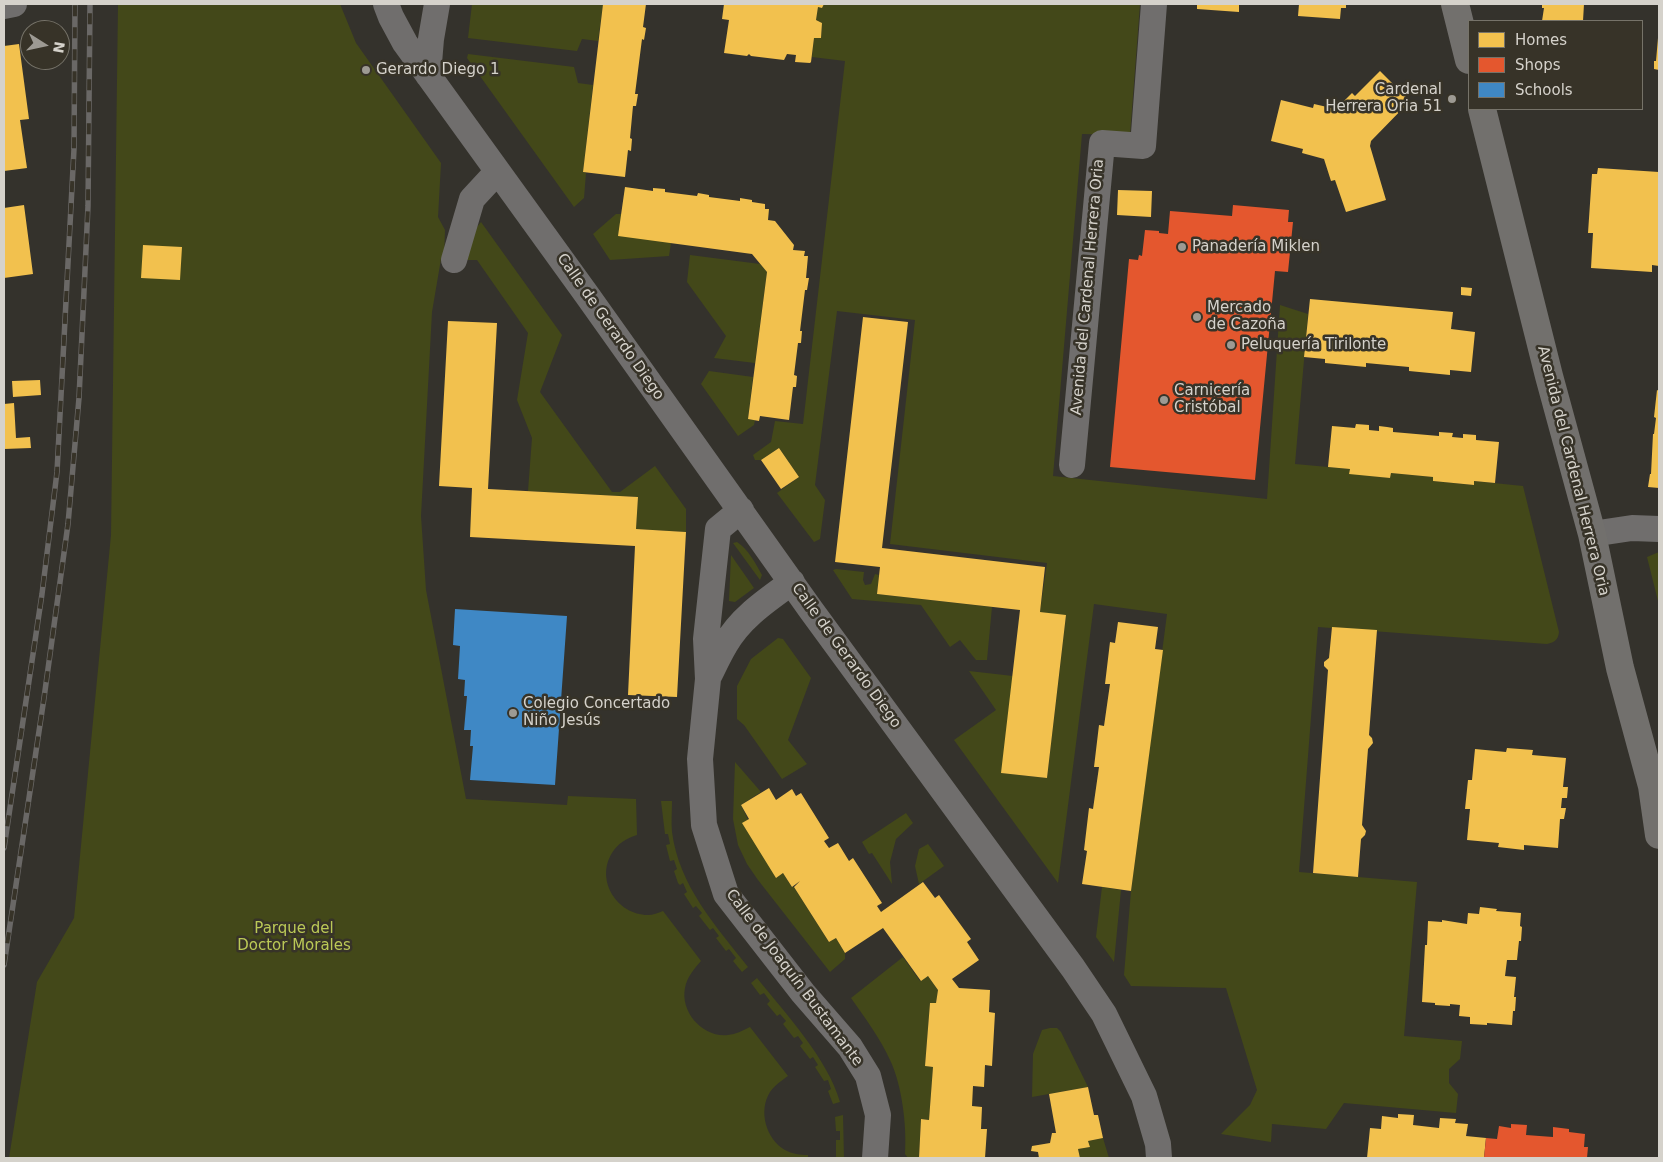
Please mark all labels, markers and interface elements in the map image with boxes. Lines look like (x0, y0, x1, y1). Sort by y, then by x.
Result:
north arrow (20, 20, 70, 70)
legend (1468, 20, 1643, 110)
text: Homes (1515, 31, 1567, 49)
text: N (50, 40, 68, 55)
text: Shops (1515, 56, 1561, 74)
place label: Gerardo Diego 1 (376, 61, 500, 79)
marker: Gerardo Diego 1 (360, 64, 372, 76)
place label: Cardenal Herrera Oria 51 (1325, 81, 1442, 116)
text: Schools (1515, 81, 1573, 99)
marker: Cardenal Herrera Oria 51 (1446, 93, 1458, 105)
street label: Avenida del Cardenal Herrera Oria (1068, 158, 1108, 416)
place label: Panadería Miklen (1192, 238, 1320, 256)
marker: Panadería Miklen (1176, 241, 1188, 253)
street label: Calle de Gerardo Diego (553, 250, 667, 404)
place label: Mercado de Cazoña (1207, 299, 1286, 334)
marker: Mercado de Cazoña (1191, 311, 1203, 323)
place label: Peluquería Tirilonte (1241, 336, 1386, 354)
marker: Peluquería Tirilonte (1225, 339, 1237, 351)
street label: Avenida del Cardenal Herrera Oria (1533, 344, 1613, 598)
place label: Carnicería Cristóbal (1174, 382, 1250, 417)
marker: Carnicería Cristóbal (1158, 394, 1170, 406)
street label: Calle de Gerardo Diego (787, 580, 905, 732)
place label: Colegio Concertado Niño Jesús (523, 695, 670, 730)
marker: Colegio Concertado Niño Jesús (507, 707, 519, 719)
street label: Calle de Joaquín Bustamante (722, 886, 866, 1070)
park label: Parque del Doctor Morales (237, 920, 351, 955)

